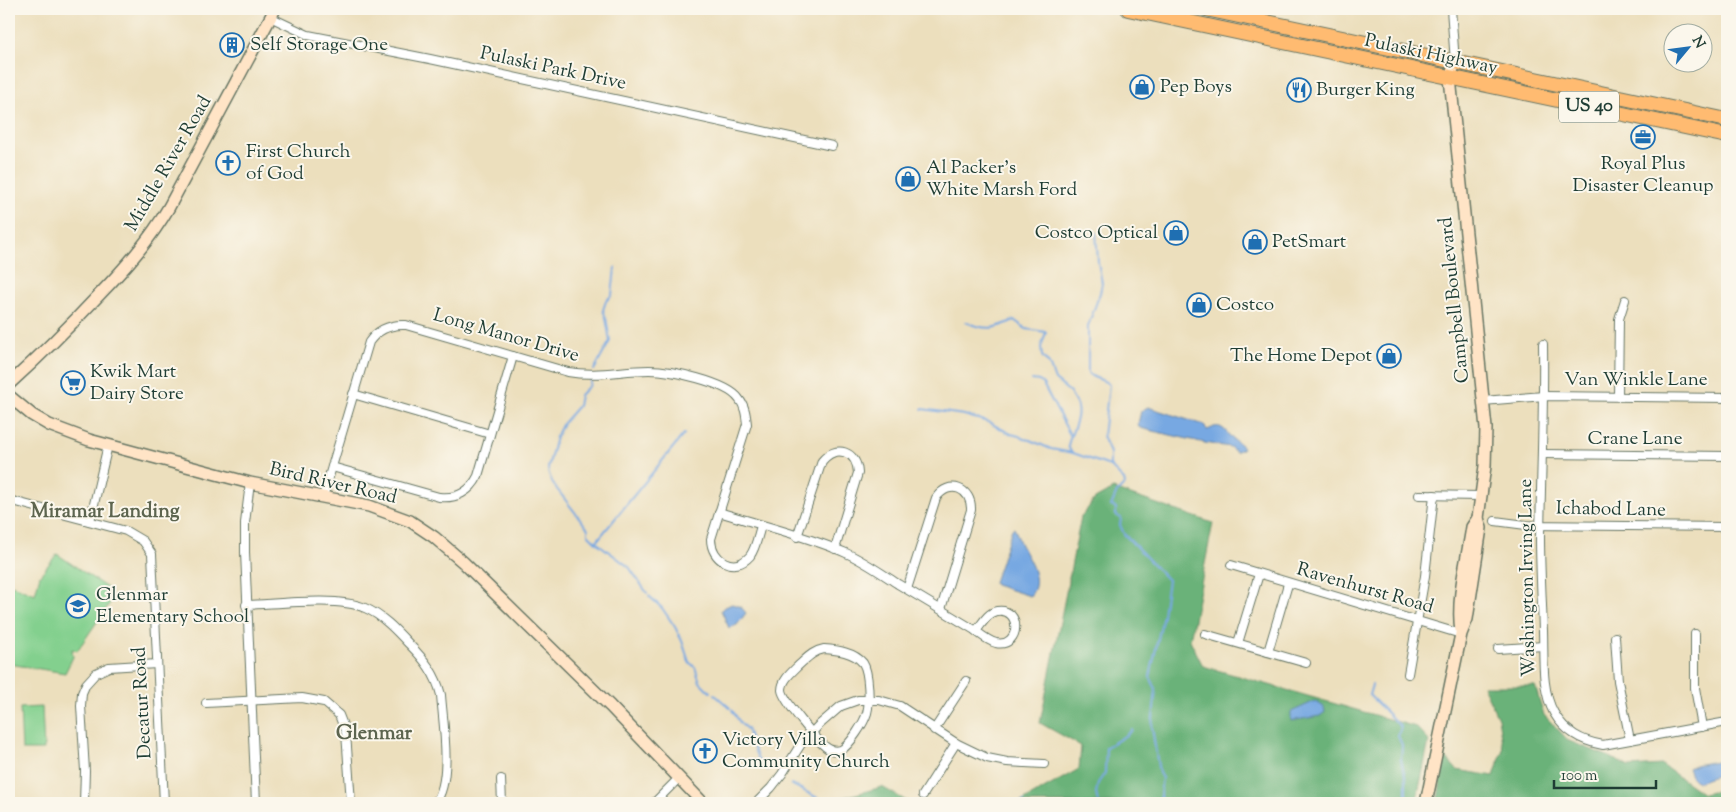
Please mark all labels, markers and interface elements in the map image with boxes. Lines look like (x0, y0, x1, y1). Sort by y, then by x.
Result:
north arrow (1664, 22, 1714, 72)
street label: Pulaski Highway (1362, 28, 1501, 82)
building icon: Self Storage One (219, 32, 245, 58)
place label: Self Storage One (250, 32, 388, 59)
text: N (1686, 33, 1709, 52)
street label: Pulaski Park Drive (477, 40, 629, 98)
shop icon: Pep Boys (1129, 74, 1155, 100)
place label: Pep Boys (1160, 74, 1232, 101)
restaurant icon: Burger King (1286, 77, 1312, 103)
place label: Burger King (1316, 77, 1415, 104)
street label: Middle River Road (119, 91, 219, 237)
road number: US 40 (1559, 91, 1619, 122)
office icon: Royal Plus Disaster Cleanup (1630, 124, 1656, 150)
place label: First Church of God (246, 139, 351, 188)
church icon: First Church of God (215, 150, 241, 176)
place label: Royal Plus Disaster Cleanup (1572, 151, 1714, 200)
place label: Al Packer's White Marsh Ford (926, 155, 1077, 204)
shop icon: Al Packer's White Marsh Ford (895, 166, 921, 192)
street label: Campbell Boulevard (1433, 215, 1477, 384)
place label: Costco Optical (1035, 220, 1158, 247)
shop icon: Costco Optical (1163, 220, 1189, 246)
shop icon: PetSmart (1242, 229, 1268, 255)
place label: PetSmart (1272, 229, 1347, 256)
shop icon: Costco (1186, 292, 1212, 318)
place label: Costco (1216, 292, 1274, 319)
street label: Long Manor Drive (430, 302, 582, 370)
place label: The Home Depot (1230, 343, 1372, 370)
shop icon: The Home Depot (1376, 343, 1402, 369)
place label: Kwik Mart Dairy Store (90, 359, 184, 408)
street label: Van Winkle Lane (1564, 367, 1708, 394)
supermarket icon: Kwik Mart Dairy Store (60, 370, 86, 396)
street label: Crane Lane (1588, 426, 1683, 453)
street label: Bird River Road (267, 456, 400, 512)
street label: Washington Irving Lane (1513, 478, 1543, 677)
street label: Ichabod Lane (1556, 496, 1666, 524)
district label: Miramar Landing (30, 498, 180, 527)
street label: Ravenhurst Road (1293, 557, 1437, 622)
place label: Glenmar Elementary School (96, 582, 249, 631)
school or university icon: Glenmar Elementary School (65, 593, 91, 619)
street label: Decatur Road (127, 646, 159, 760)
district label: Glenmar (336, 720, 412, 749)
place label: Victory Villa Community Church (722, 727, 890, 776)
church icon: Victory Villa Community Church (692, 738, 718, 764)
scale bar (1554, 757, 1656, 789)
text: 100 m (1561, 766, 1598, 787)

